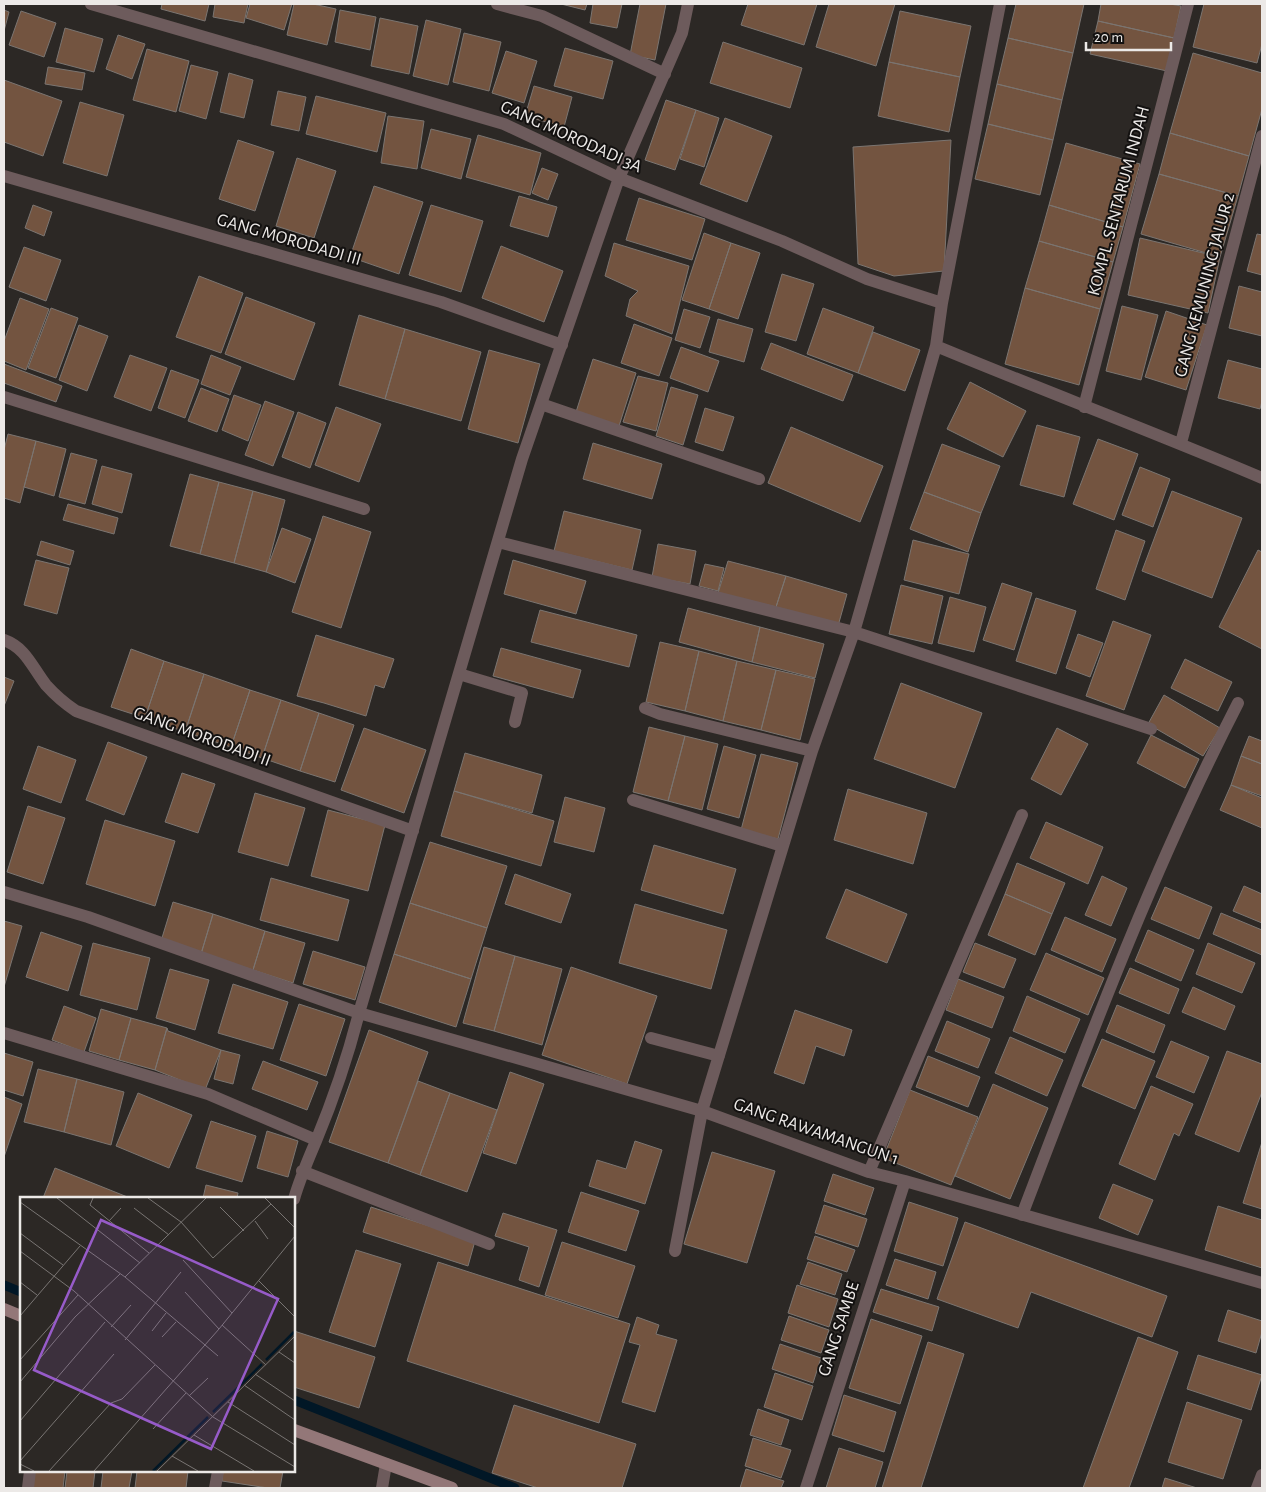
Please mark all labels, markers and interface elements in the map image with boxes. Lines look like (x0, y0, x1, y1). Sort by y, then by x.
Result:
scale bar (1086, 20, 1171, 52)
text: 20 m (1094, 30, 1123, 45)
street label: GANG MORODADI 3A (498, 98, 645, 177)
street label: KOMPL. SENTARUM INDAH (1085, 104, 1153, 298)
street label: GANG KEMUNING JALUR 2 (1172, 191, 1238, 379)
street label: GANG MORODADI III (215, 211, 363, 269)
street label: GANG MORODADI II (131, 704, 273, 770)
street label: GANG RAWAMANGUN 1 (731, 1095, 901, 1169)
inset map (20, 1197, 295, 1472)
street label: GANG SAMBE (815, 1279, 863, 1379)

